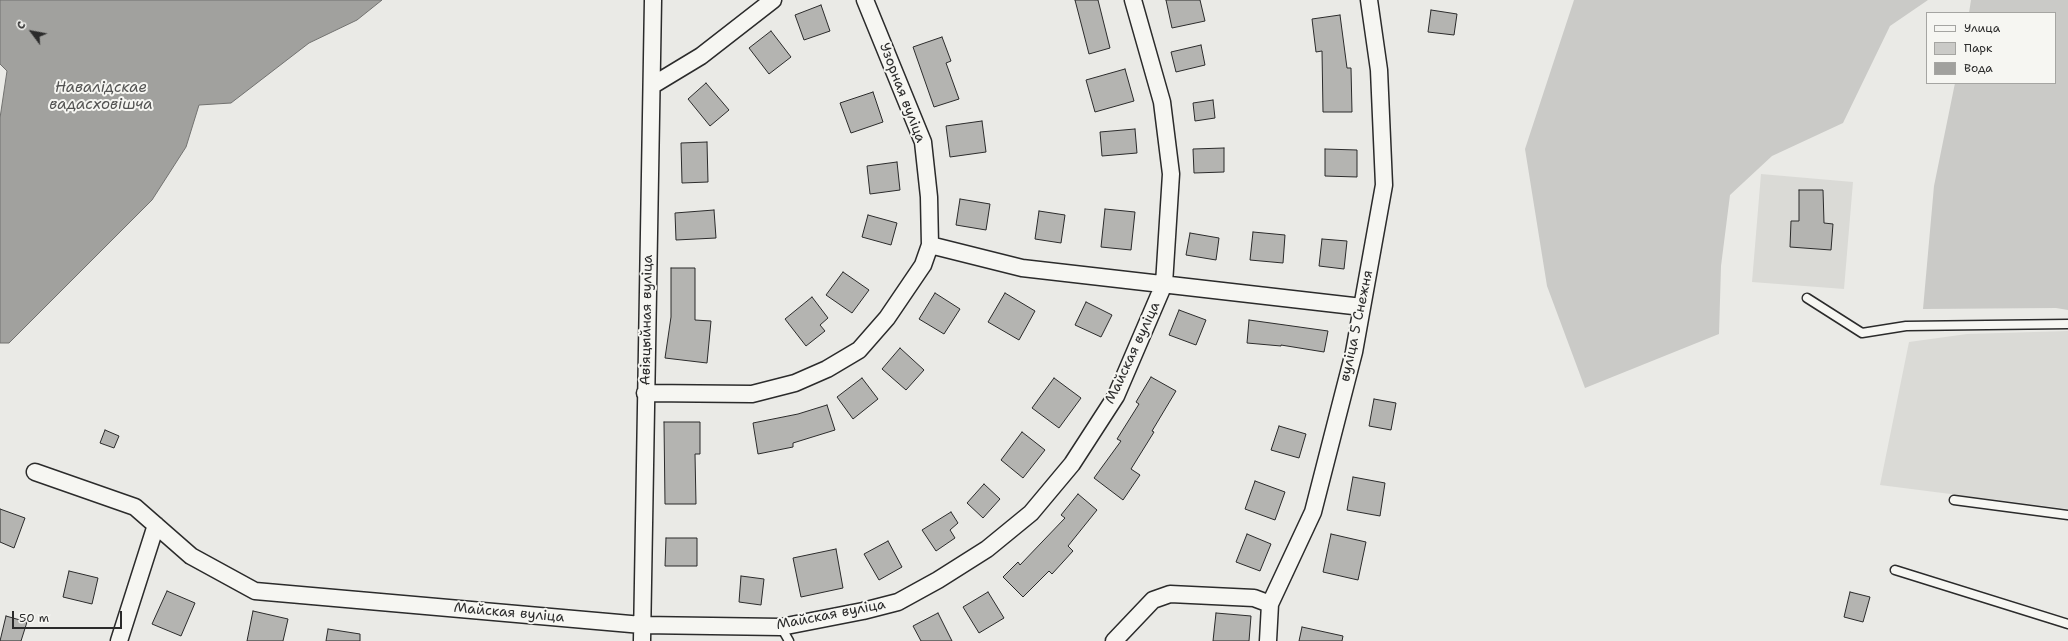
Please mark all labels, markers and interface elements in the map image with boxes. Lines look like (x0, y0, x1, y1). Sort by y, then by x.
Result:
north arrow (12, 12, 52, 52)
legend (1926, 12, 2056, 84)
text: С (13, 19, 30, 32)
text: Улица (1964, 20, 2000, 36)
text: Парк (1964, 40, 1992, 56)
street label: Узорная вуліца (875, 41, 929, 145)
text: Вода (1964, 60, 1993, 76)
water label: Навалідскае вадасховішча (49, 79, 153, 114)
street label: Авіяцыйная вуліца (637, 254, 657, 386)
street label: вуліца 5 Снежня (1337, 269, 1377, 383)
street label: Майская вуліца (1102, 299, 1164, 407)
street label: Майская вуліца (775, 596, 887, 634)
street label: Майская вуліца (453, 600, 565, 626)
scale bar (14, 603, 124, 629)
text: 50 m (19, 610, 49, 626)

